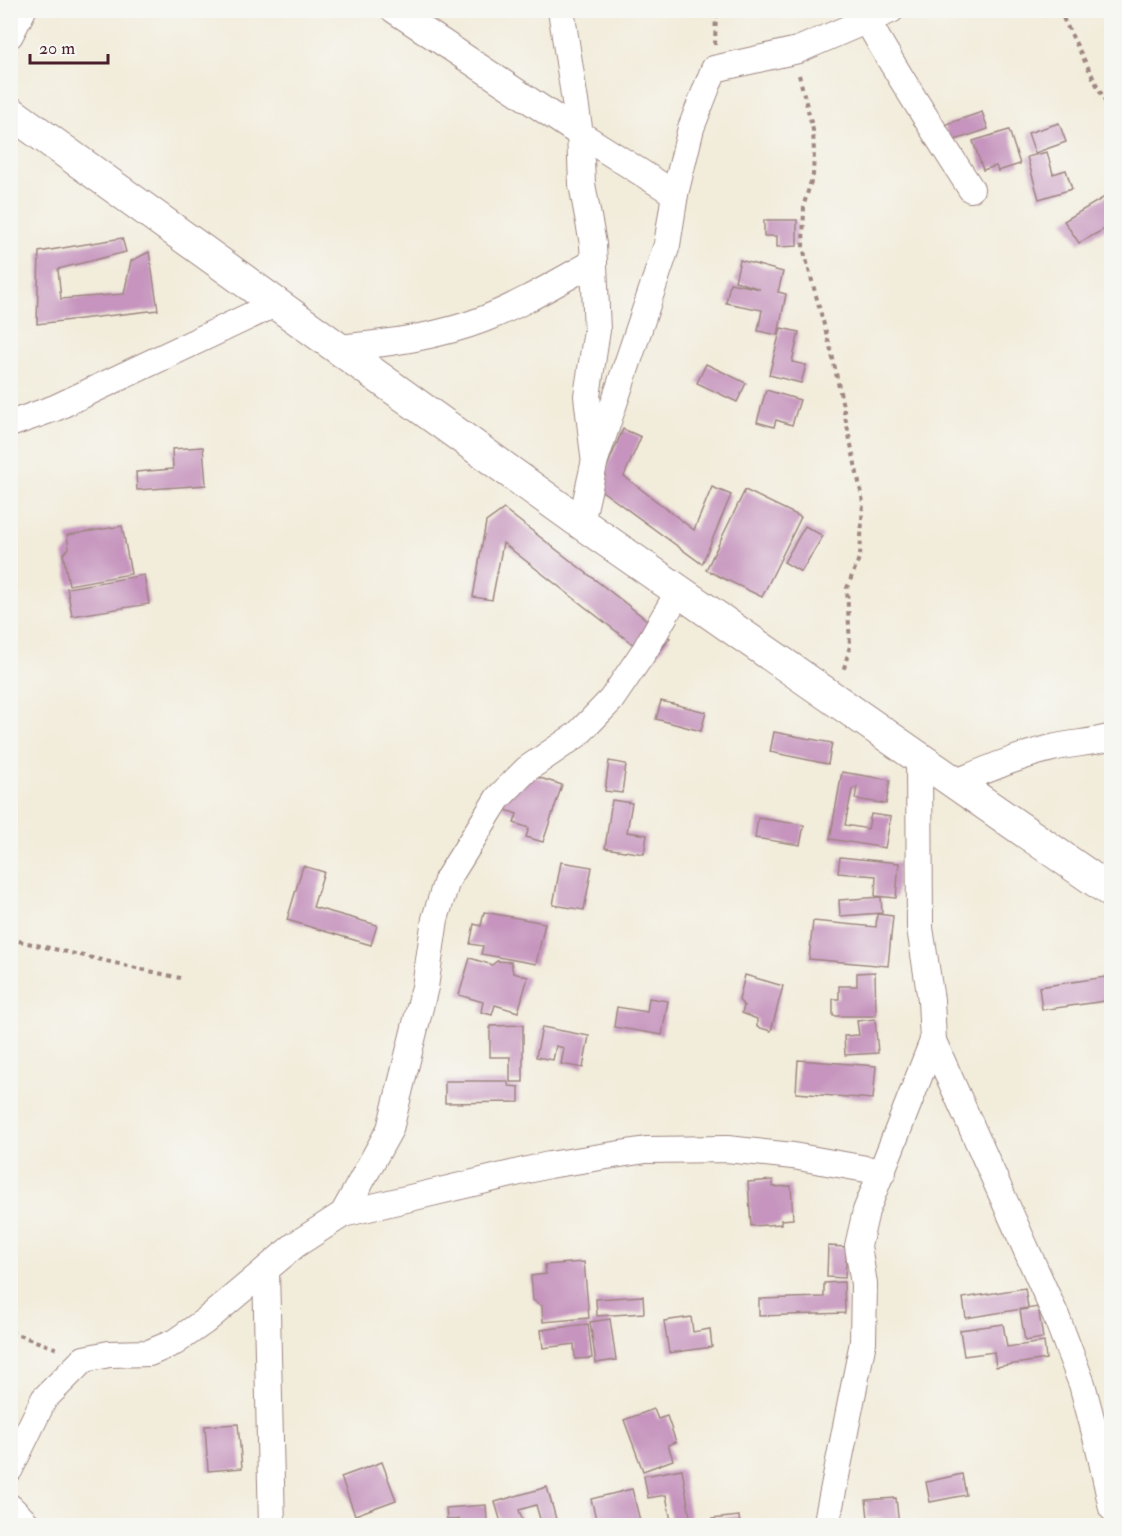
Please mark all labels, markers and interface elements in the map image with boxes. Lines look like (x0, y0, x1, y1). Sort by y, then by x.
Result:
scale bar (30, 27, 108, 65)
text: 20 m (39, 37, 75, 60)

